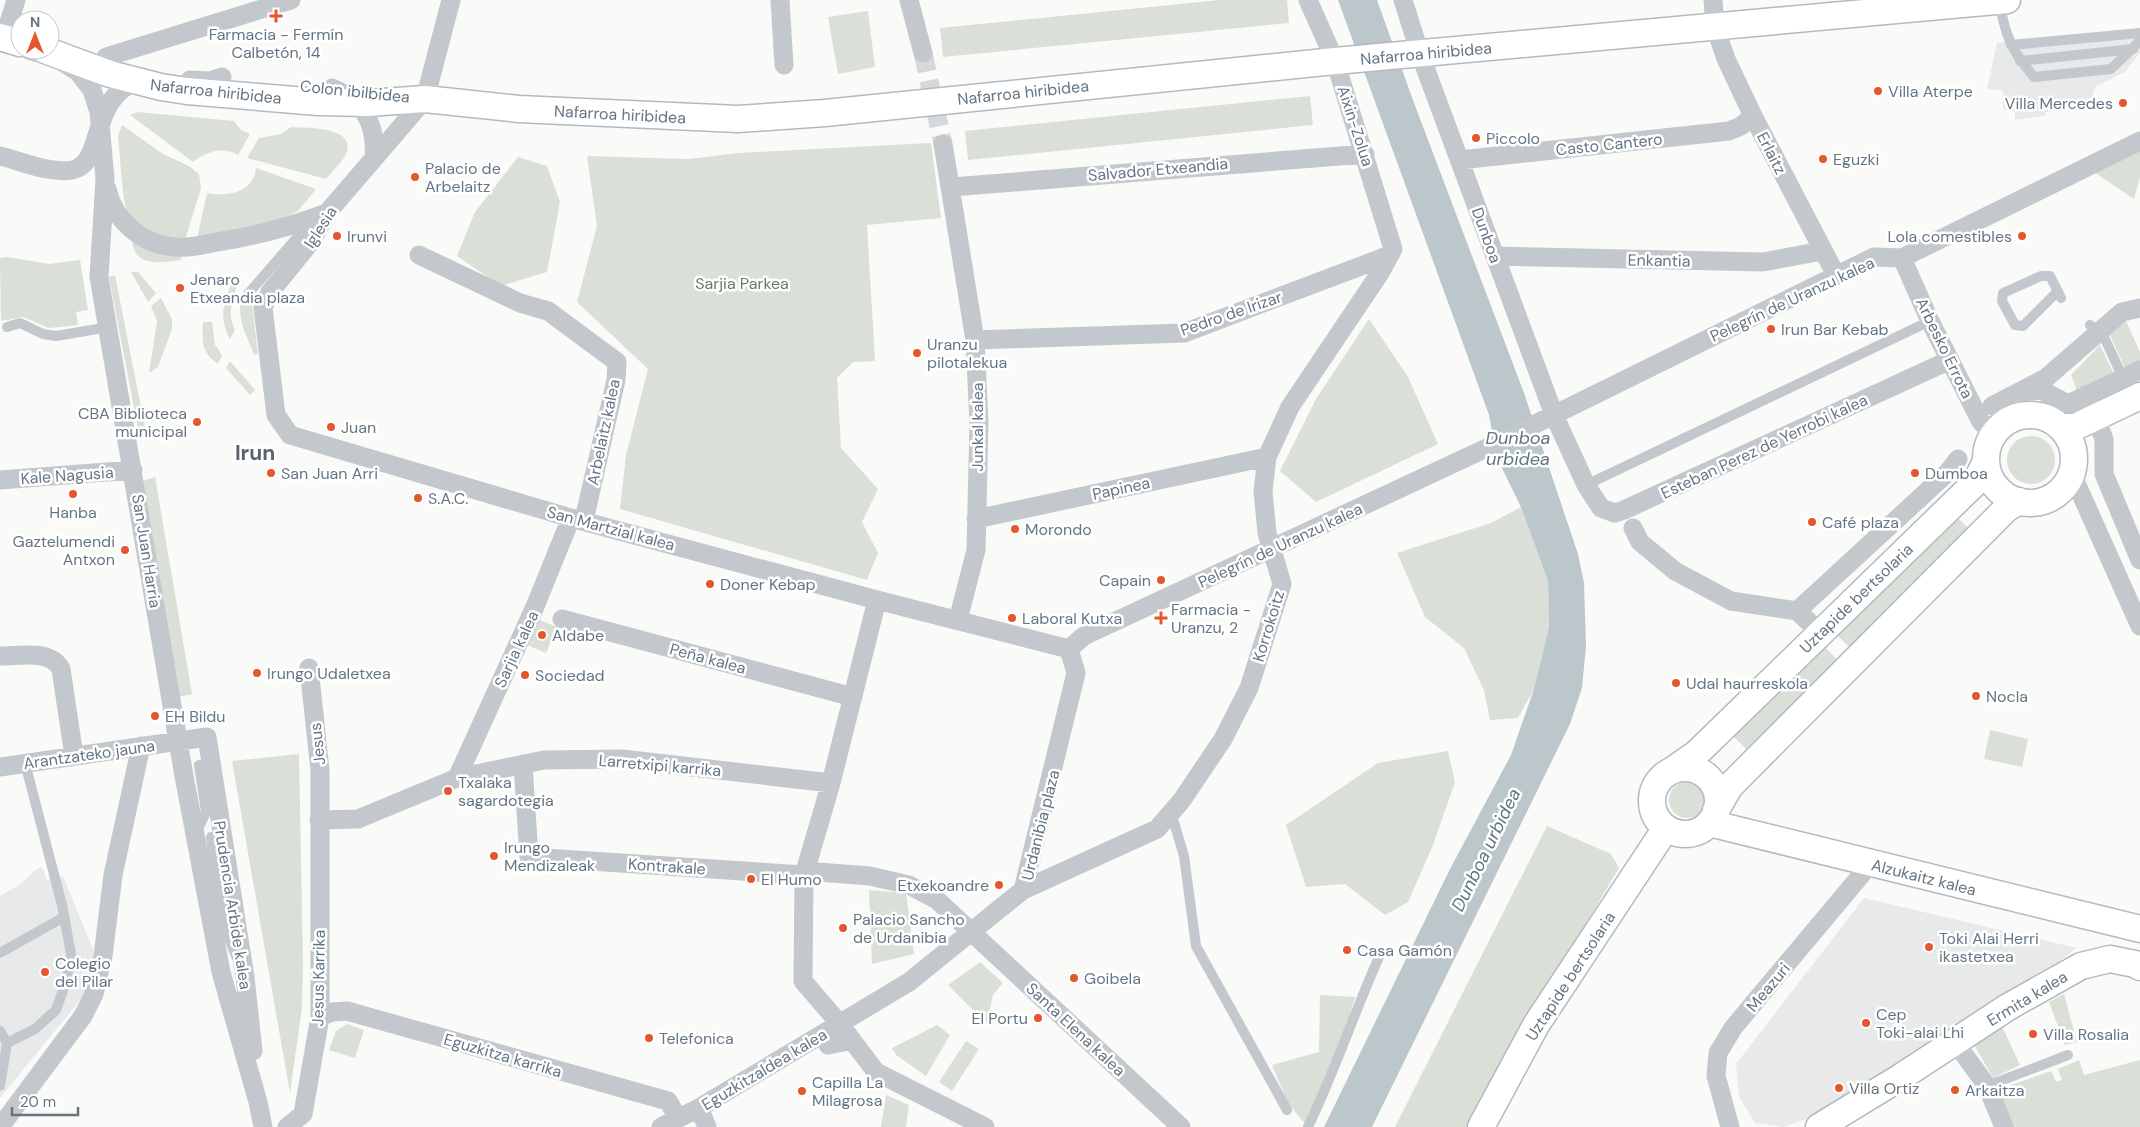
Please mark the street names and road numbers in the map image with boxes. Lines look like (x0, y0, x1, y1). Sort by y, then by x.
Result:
street label: Nafarroa hiribidea (1359, 37, 1493, 70)
street label: Nafarroa hiribidea (149, 74, 283, 109)
street label: Colon ibilbidea (299, 75, 411, 108)
street label: Nafarroa hiribidea (956, 75, 1090, 110)
street label: Aixin-Zolua (1333, 83, 1378, 169)
street label: Nafarroa hiribidea (553, 101, 686, 128)
street label: Casto Cantero (1555, 128, 1663, 161)
street label: Erlaitz (1752, 129, 1791, 178)
street label: Salvador Etxeandia (1087, 153, 1229, 186)
street label: Iglesia (299, 202, 342, 252)
street label: Dunboa (1467, 205, 1506, 266)
street label: Enkantia (1627, 249, 1691, 272)
street label: Pelegrín de Uranzu kalea (1707, 252, 1878, 347)
street label: Pedro de Irizar (1178, 286, 1285, 341)
street label: Arbesko Errota (1911, 294, 1978, 402)
street label: Arbelaitz kalea (582, 377, 625, 487)
street label: Junkal kalea (967, 383, 988, 471)
street label: Esteban Perez de Yerrobi kalea (1657, 389, 1871, 504)
street label: Kale Nagusia (20, 462, 114, 489)
street label: Papinea (1090, 472, 1152, 505)
street label: San Juan Harria (127, 493, 166, 609)
street label: Pelegrín de Uranzu kalea (1195, 498, 1366, 593)
street label: San Martzial kalea (545, 501, 677, 556)
street label: Uztapide bertsolaria (1795, 539, 1917, 658)
street label: Korrokoitz (1248, 588, 1289, 664)
street label: Sarjia kalea (489, 607, 543, 691)
street label: Peña kalea (667, 638, 748, 679)
street label: Jesus (305, 722, 330, 766)
street label: Arantzateko jauna (22, 735, 156, 774)
street label: Larretxipi karrika (598, 750, 722, 781)
street label: Urdanibia plaza (1017, 768, 1064, 882)
street label: Prudencia Arbide kalea (209, 819, 256, 991)
street label: Kontrakale (627, 853, 706, 880)
street label: Alzukaitz kalea (1869, 854, 1978, 901)
street label: Uztapide bertsolaria (1521, 908, 1620, 1045)
street label: Jesus Karrika (307, 929, 330, 1027)
street label: Meazuri (1742, 959, 1795, 1016)
street label: Ermita kalea (1983, 966, 2071, 1031)
street label: Santa Elena kalea (1022, 978, 1130, 1081)
street label: Eguzkitzaldea kalea (698, 1024, 831, 1115)
street label: Eguzkitza karrika (441, 1029, 564, 1082)

